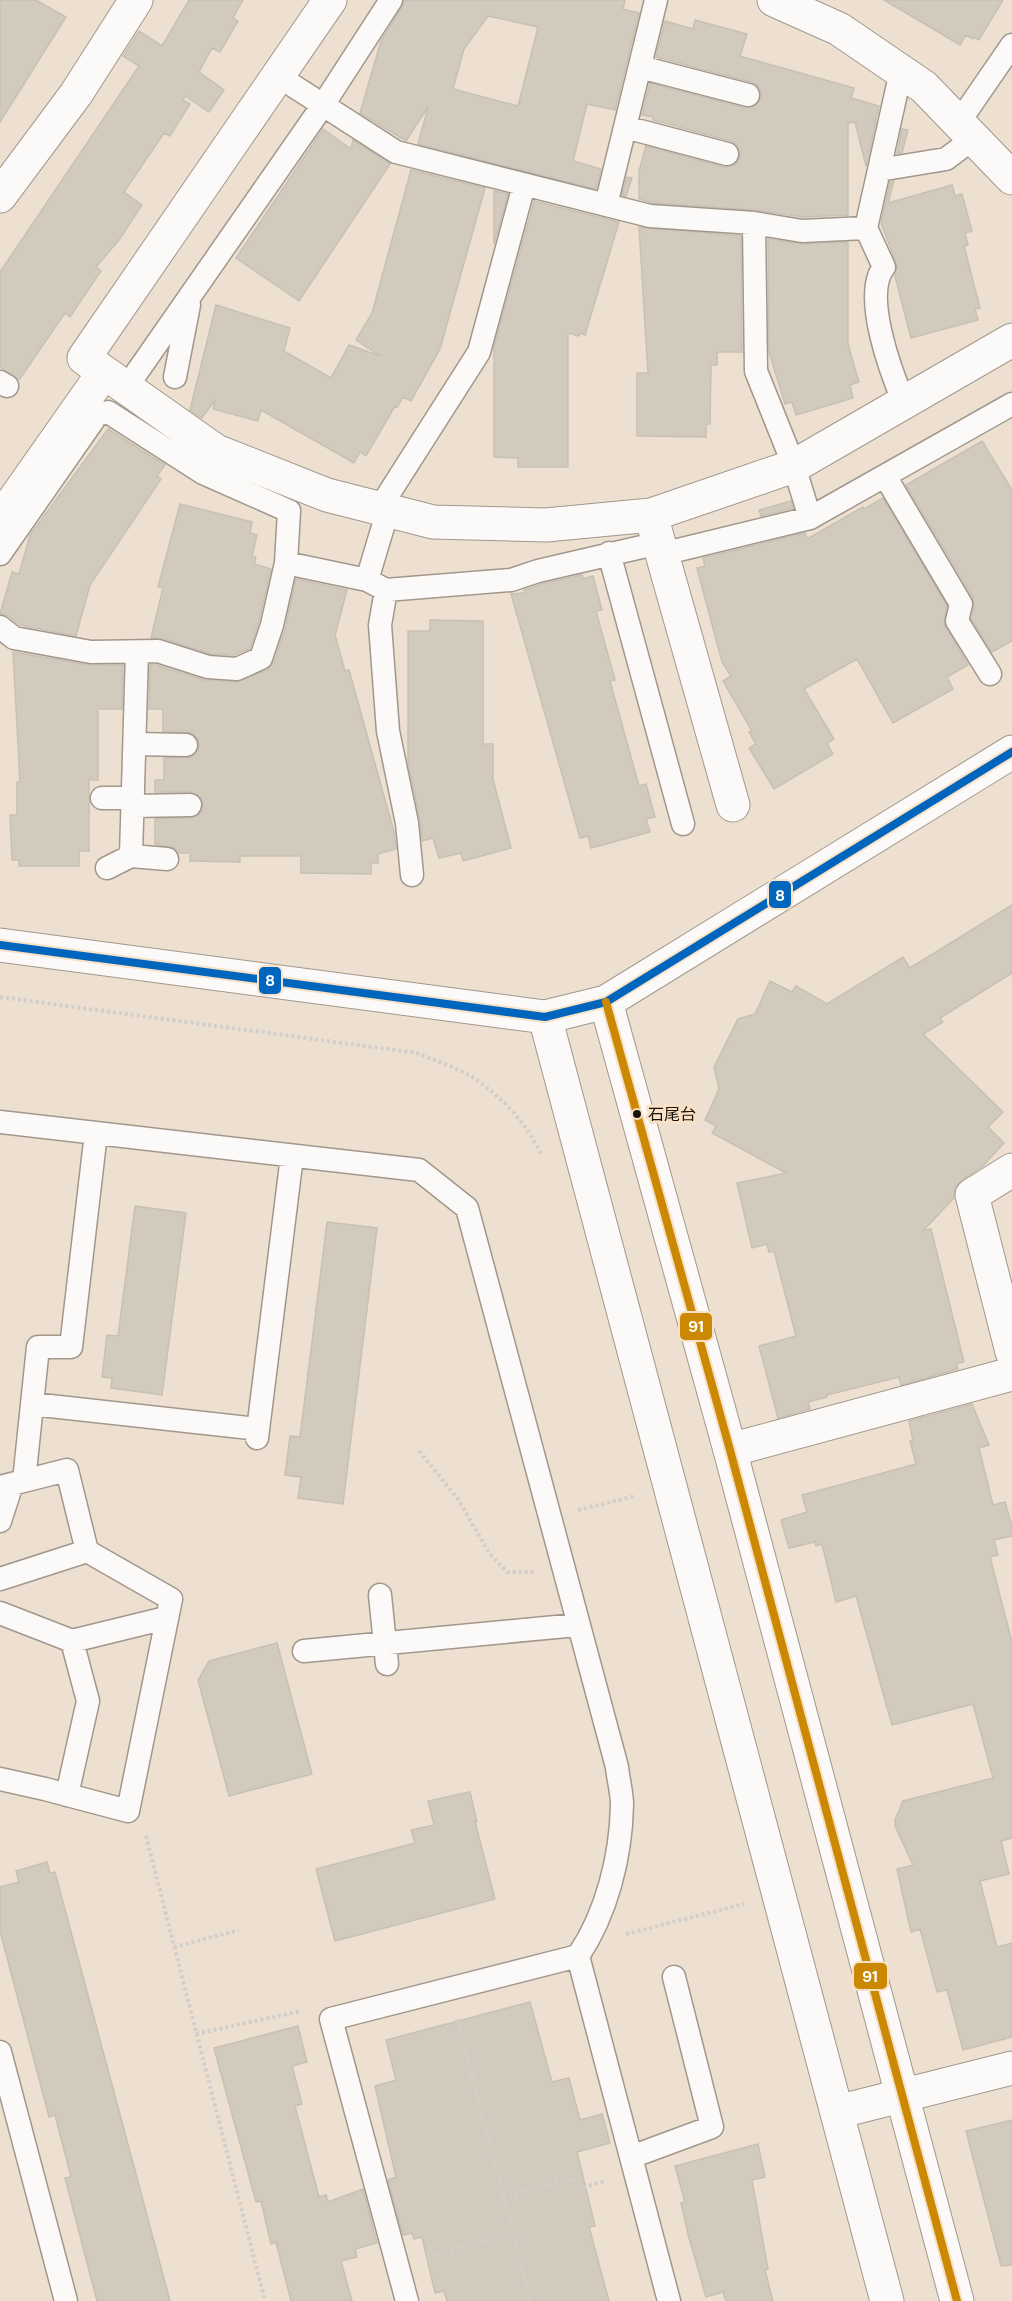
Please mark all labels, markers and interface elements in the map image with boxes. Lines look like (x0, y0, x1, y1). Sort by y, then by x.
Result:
line badge: 8 (768, 880, 792, 909)
text: 8 (775, 885, 785, 906)
line badge: 8 (258, 966, 282, 995)
text: 8 (265, 970, 275, 991)
place label: 石尾台 (648, 1104, 696, 1125)
marker: 石尾台 (631, 1108, 643, 1120)
line badge: 91 (679, 1312, 713, 1341)
text: 91 (688, 1316, 704, 1337)
line badge: 91 (853, 1962, 888, 1990)
text: 91 (862, 1966, 878, 1987)

